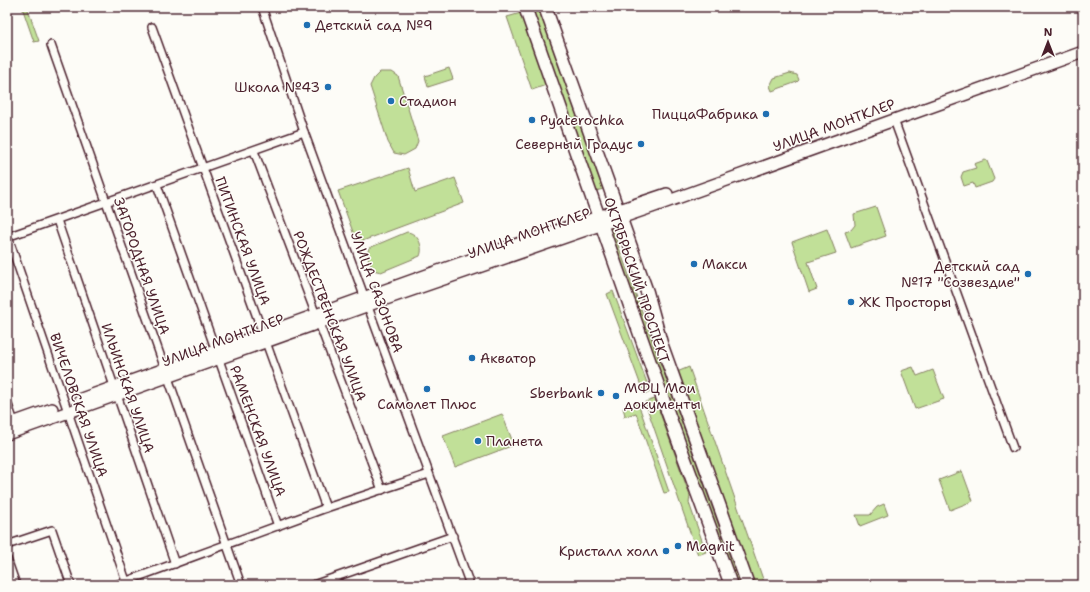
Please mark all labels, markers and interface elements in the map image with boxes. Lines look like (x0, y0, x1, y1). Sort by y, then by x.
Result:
place label: Детский сад №9 (315, 16, 433, 34)
marker: Детский сад №9 (302, 20, 312, 30)
north arrow (1028, 22, 1068, 62)
text: N (1044, 25, 1053, 40)
place label: Школа №43 (234, 78, 320, 96)
marker: Школа №43 (323, 82, 333, 92)
place label: Стадион (399, 92, 457, 110)
street label: УЛИЦА МОНТКЛЕР (770, 95, 898, 155)
marker: Стадион (386, 96, 396, 106)
place label: ПиццаФабрика (652, 105, 758, 123)
marker: ПиццаФабрика (761, 109, 771, 119)
place label: Pyaterochka (540, 111, 624, 129)
marker: Pyaterochka (527, 115, 537, 125)
place label: Северный Градус (515, 135, 633, 153)
marker: Северный Градус (636, 139, 646, 149)
street label: ПИТИНСКАЯ УЛИЦА (211, 174, 275, 308)
street label: ЗАГОРОДНАЯ УЛИЦА (110, 195, 174, 337)
street label: ОКТЯБРЬСКИЙ ПРОСПЕКТ (600, 195, 674, 366)
street label: УЛИЦА МОНТКЛЕР (465, 204, 593, 262)
street label: РОЖДЕСТВЕНСКАЯ УЛИЦА (289, 228, 371, 404)
street label: УЛИЦА САЗОНОВА (347, 229, 407, 355)
place label: Макси (702, 255, 747, 273)
place label: Детский сад №17 "Созвездие" (901, 257, 1020, 291)
marker: Макси (689, 259, 699, 269)
marker: Детский сад №17 "Созвездие" (1023, 269, 1033, 279)
place label: ЖК Просторы (859, 293, 951, 311)
marker: ЖК Просторы (846, 297, 856, 307)
street label: УЛИЦА МОНТКЛЕР (159, 310, 287, 370)
street label: ИЛЬИНСКАЯ УЛИЦА (97, 321, 159, 455)
street label: ВИЧЕЛОВСКАЯ УЛИЦА (46, 331, 112, 479)
place label: Акватор (480, 349, 536, 367)
marker: Акватор (467, 353, 477, 363)
street label: РАМЕНСКАЯ УЛИЦА (226, 363, 290, 499)
place label: МФЦ Мои документы (624, 379, 701, 413)
marker: Самолет Плюс (422, 384, 432, 394)
place label: Sberbank (530, 384, 593, 402)
marker: Sberbank (596, 388, 606, 398)
marker: МФЦ Мои документы (611, 391, 621, 401)
place label: Самолет Плюс (377, 395, 477, 413)
place label: Планета (486, 432, 543, 450)
marker: Планета (473, 436, 483, 446)
place label: Magnit (686, 537, 735, 555)
marker: Magnit (673, 541, 683, 551)
place label: Кристалл холл (559, 542, 658, 560)
marker: Кристалл холл (661, 546, 671, 556)

